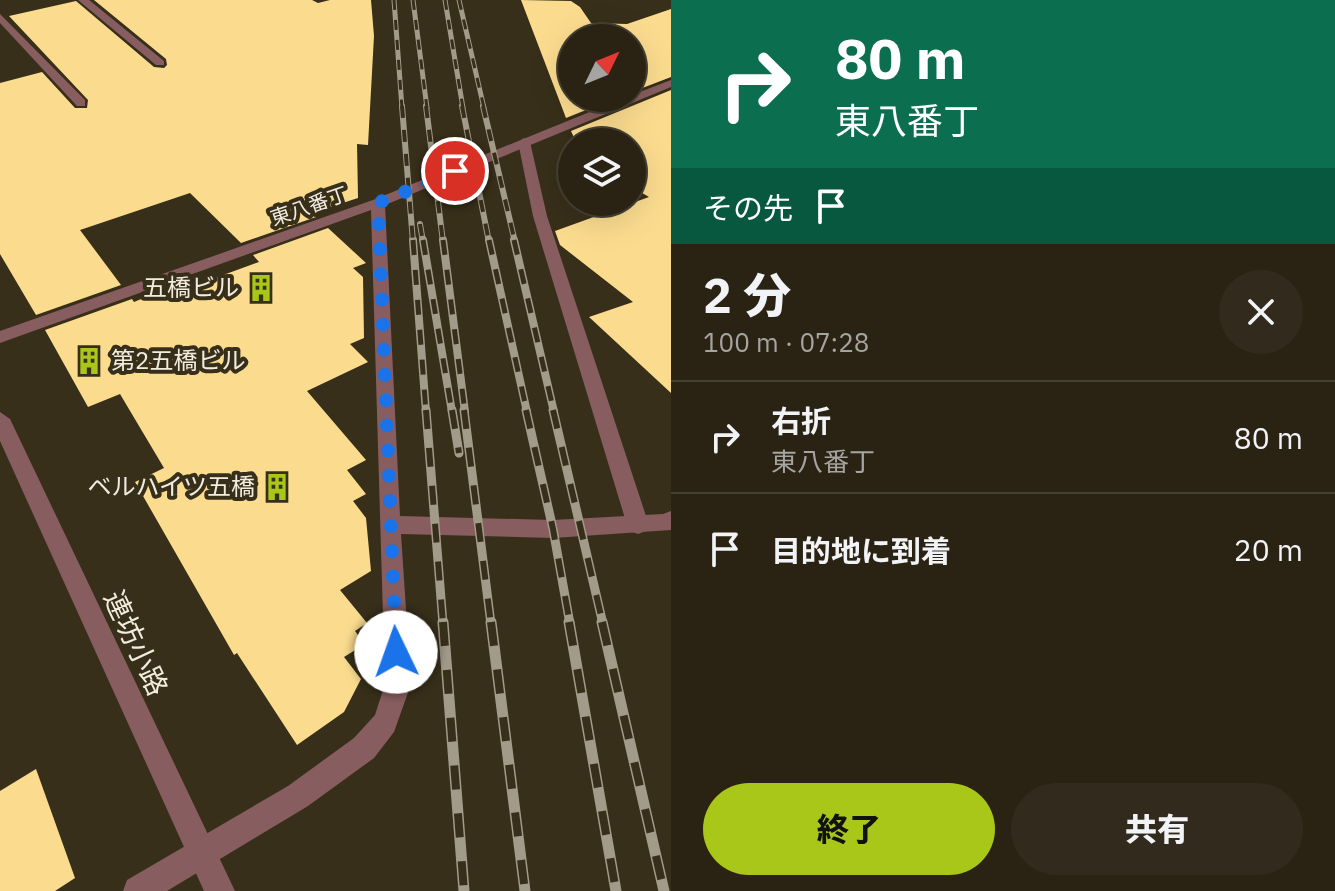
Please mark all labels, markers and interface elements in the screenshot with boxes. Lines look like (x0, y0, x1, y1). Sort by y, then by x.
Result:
text: 80 m (835, 22, 965, 94)
north arrow (558, 24, 646, 112)
map controls (558, 24, 646, 216)
icon: right (703, 32, 807, 136)
text: 東八番丁 (835, 97, 979, 144)
button: layers (558, 128, 646, 216)
pin (421, 137, 489, 205)
icon: arrive (433, 149, 477, 193)
street label: 東八番丁 (267, 180, 351, 231)
icon: arrive (809, 184, 853, 228)
text: その先 (703, 188, 793, 227)
text: 2 分 (703, 264, 791, 326)
button: close (1219, 270, 1303, 354)
place label: 五橋ビル (143, 271, 239, 303)
building icon: 五橋ビル (246, 273, 276, 303)
text: 100 m · 07:28 (703, 325, 869, 359)
place label: 第2五橋ビル (111, 344, 245, 376)
building icon: 第2五橋ビル (74, 346, 104, 376)
text: 右折 (771, 401, 831, 440)
icon: right (703, 415, 747, 459)
text: 80 m (1234, 418, 1303, 457)
text: 東八番丁 (771, 444, 875, 478)
place label: ベルハイツ五橋 (87, 470, 255, 502)
building icon: ベルハイツ五橋 (262, 472, 292, 502)
icon: arrive (703, 527, 747, 571)
text: 20 m (1234, 530, 1303, 569)
text: 目的地に到着 (771, 531, 951, 570)
street label: 連坊小路 (96, 584, 177, 701)
position arrow (354, 610, 438, 694)
button: 終了 (703, 783, 995, 875)
button: 共有 (1011, 783, 1303, 875)

